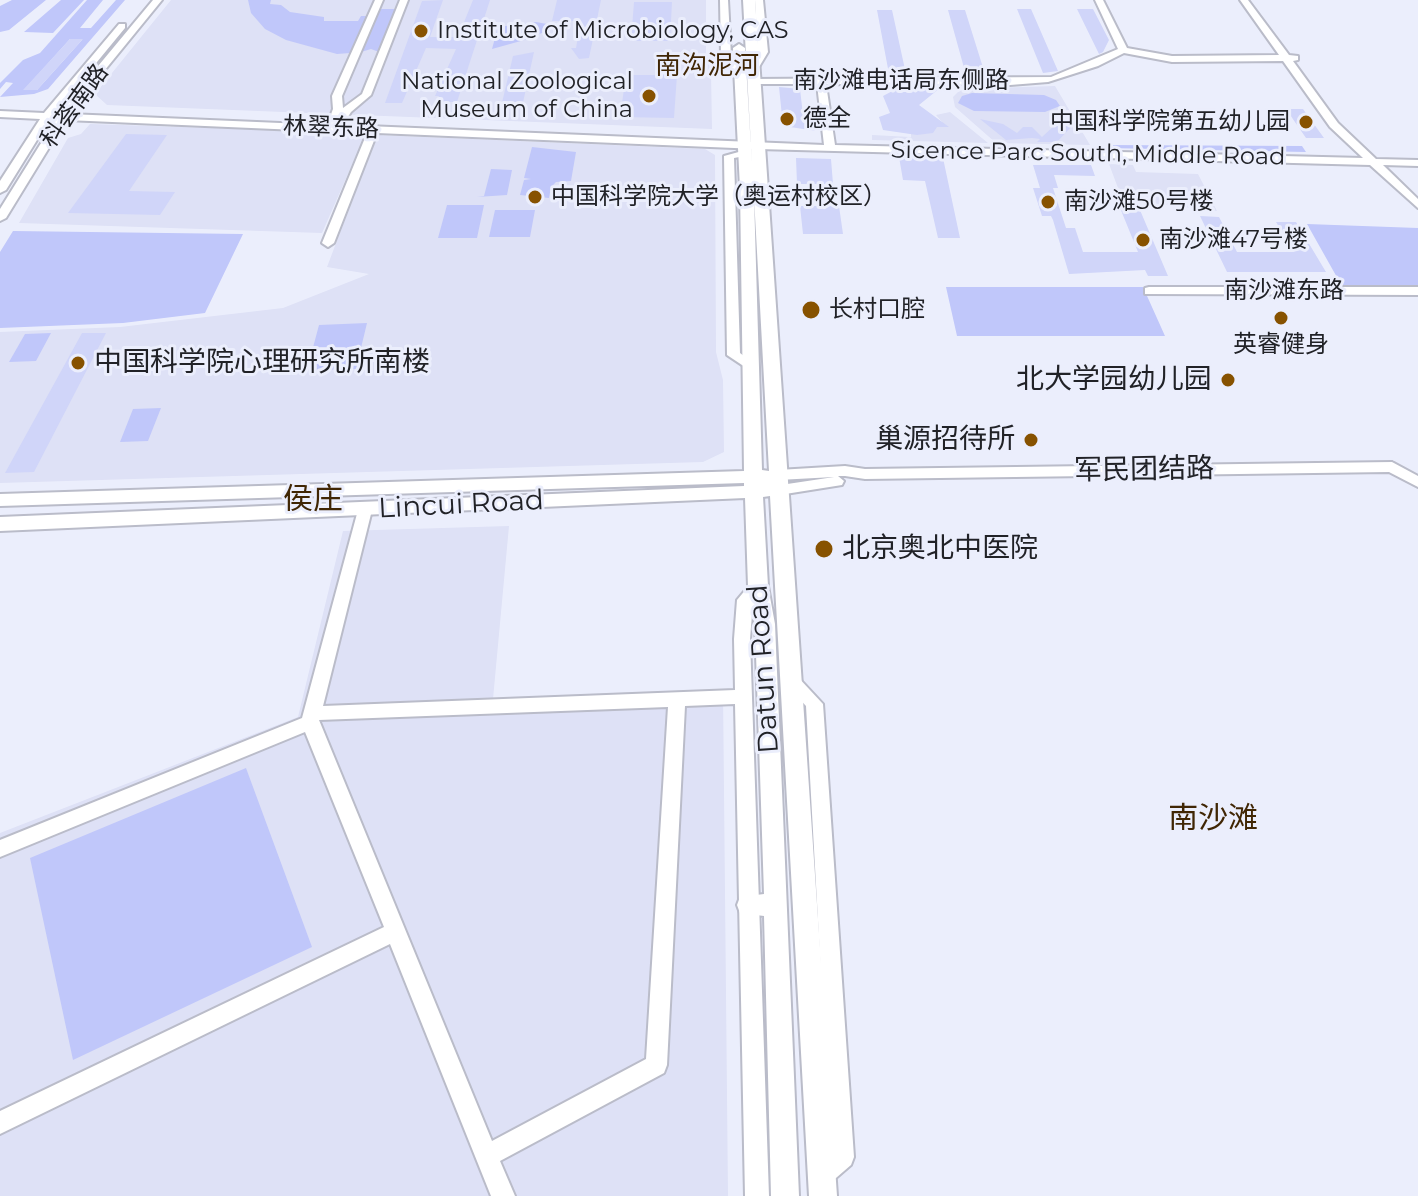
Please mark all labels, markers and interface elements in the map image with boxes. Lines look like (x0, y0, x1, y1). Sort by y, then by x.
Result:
place label: Institute of Microbiology, CAS (437, 17, 789, 45)
marker: Institute of Microbiology, CAS (412, 22, 430, 40)
district label: 南沟泥河 (655, 50, 759, 82)
street label: 科荟南路 (35, 59, 115, 153)
street label: 南沙滩电话局东侧路 (793, 67, 1009, 95)
place label: National Zoological Museum of China (401, 68, 633, 124)
marker: National Zoological Museum of China (640, 87, 658, 105)
place label: 德全 (803, 105, 851, 133)
place label: 中国科学院第五幼儿园 (1050, 108, 1290, 136)
marker: 德全 (778, 110, 796, 128)
street label: 林翠东路 (283, 112, 379, 144)
marker: 中国科学院第五幼儿园 (1297, 113, 1315, 131)
street label: Sicence Parc South, Middle Road (890, 136, 1286, 172)
place label: 中国科学院大学（奥运村校区） (551, 183, 887, 211)
marker: 中国科学院大学（奥运村校区） (526, 188, 544, 206)
place label: 南沙滩50号楼 (1064, 188, 1213, 216)
marker: 南沙滩50号楼 (1039, 193, 1057, 211)
place label: 南沙滩47号楼 (1159, 226, 1308, 254)
marker: 南沙滩47号楼 (1134, 231, 1152, 249)
street label: 南沙滩东路 (1224, 277, 1344, 305)
place label: 长村口腔 (829, 296, 925, 324)
marker: 长村口腔 (800, 299, 822, 321)
marker: 英睿健身 (1272, 309, 1290, 327)
place label: 英睿健身 (1233, 331, 1329, 359)
place label: 中国科学院心理研究所南楼 (94, 346, 430, 380)
marker: 中国科学院心理研究所南楼 (69, 354, 87, 372)
place label: 北大学园幼儿园 (1016, 363, 1212, 397)
marker: 北大学园幼儿园 (1219, 371, 1237, 389)
place label: 巢源招待所 (875, 423, 1015, 457)
marker: 巢源招待所 (1022, 431, 1040, 449)
street label: 军民团结路 (1074, 452, 1214, 488)
district label: 侯庄 (283, 482, 343, 518)
street label: Lincui Road (377, 484, 545, 526)
place label: 北京奥北中医院 (842, 532, 1038, 566)
marker: 北京奥北中医院 (813, 538, 835, 560)
street label: Datun Road (741, 583, 787, 755)
district label: 南沙滩 (1168, 801, 1258, 837)

